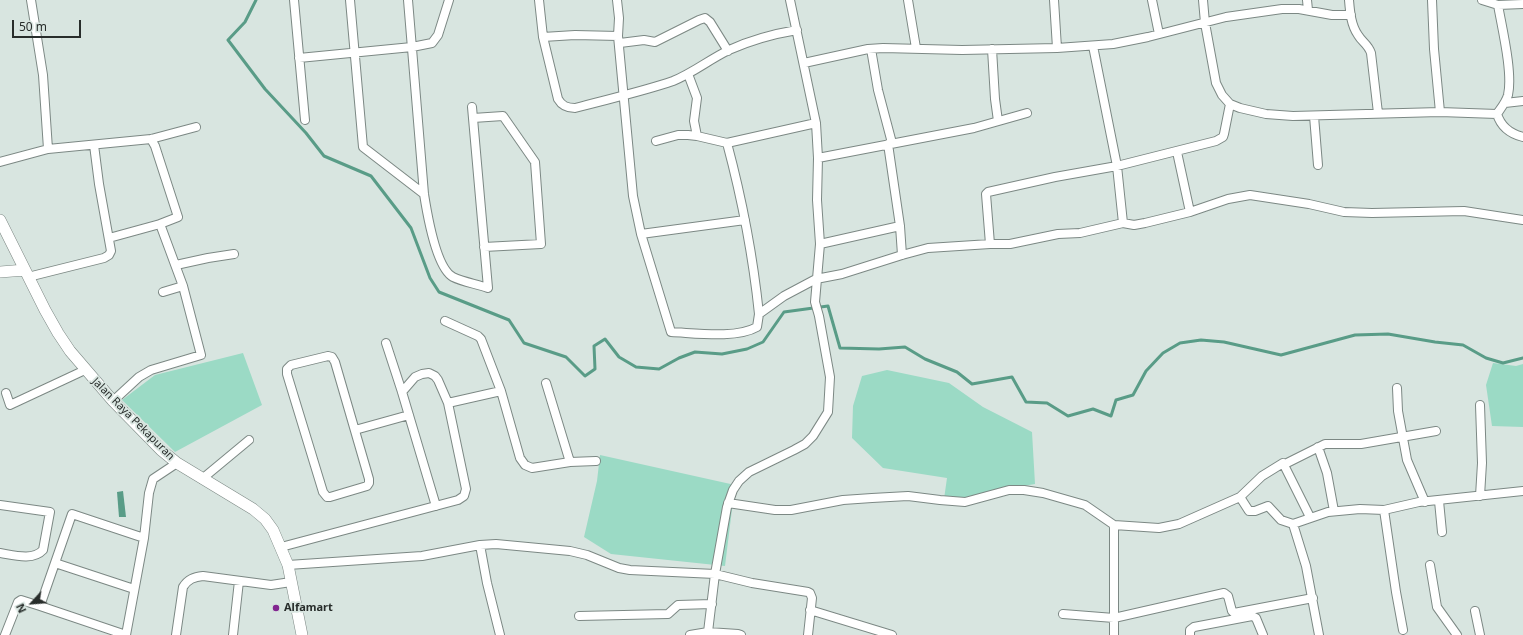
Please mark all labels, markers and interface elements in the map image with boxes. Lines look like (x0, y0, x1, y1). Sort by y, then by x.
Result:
scale bar (14, 12, 83, 38)
text: 50 m (19, 18, 47, 35)
street label: Jalan Raya Pekapuran (89, 375, 177, 463)
north arrow (12, 583, 52, 623)
text: N (12, 601, 29, 616)
place label: Alfamart (284, 601, 333, 615)
marker: Alfamart (271, 603, 281, 613)

